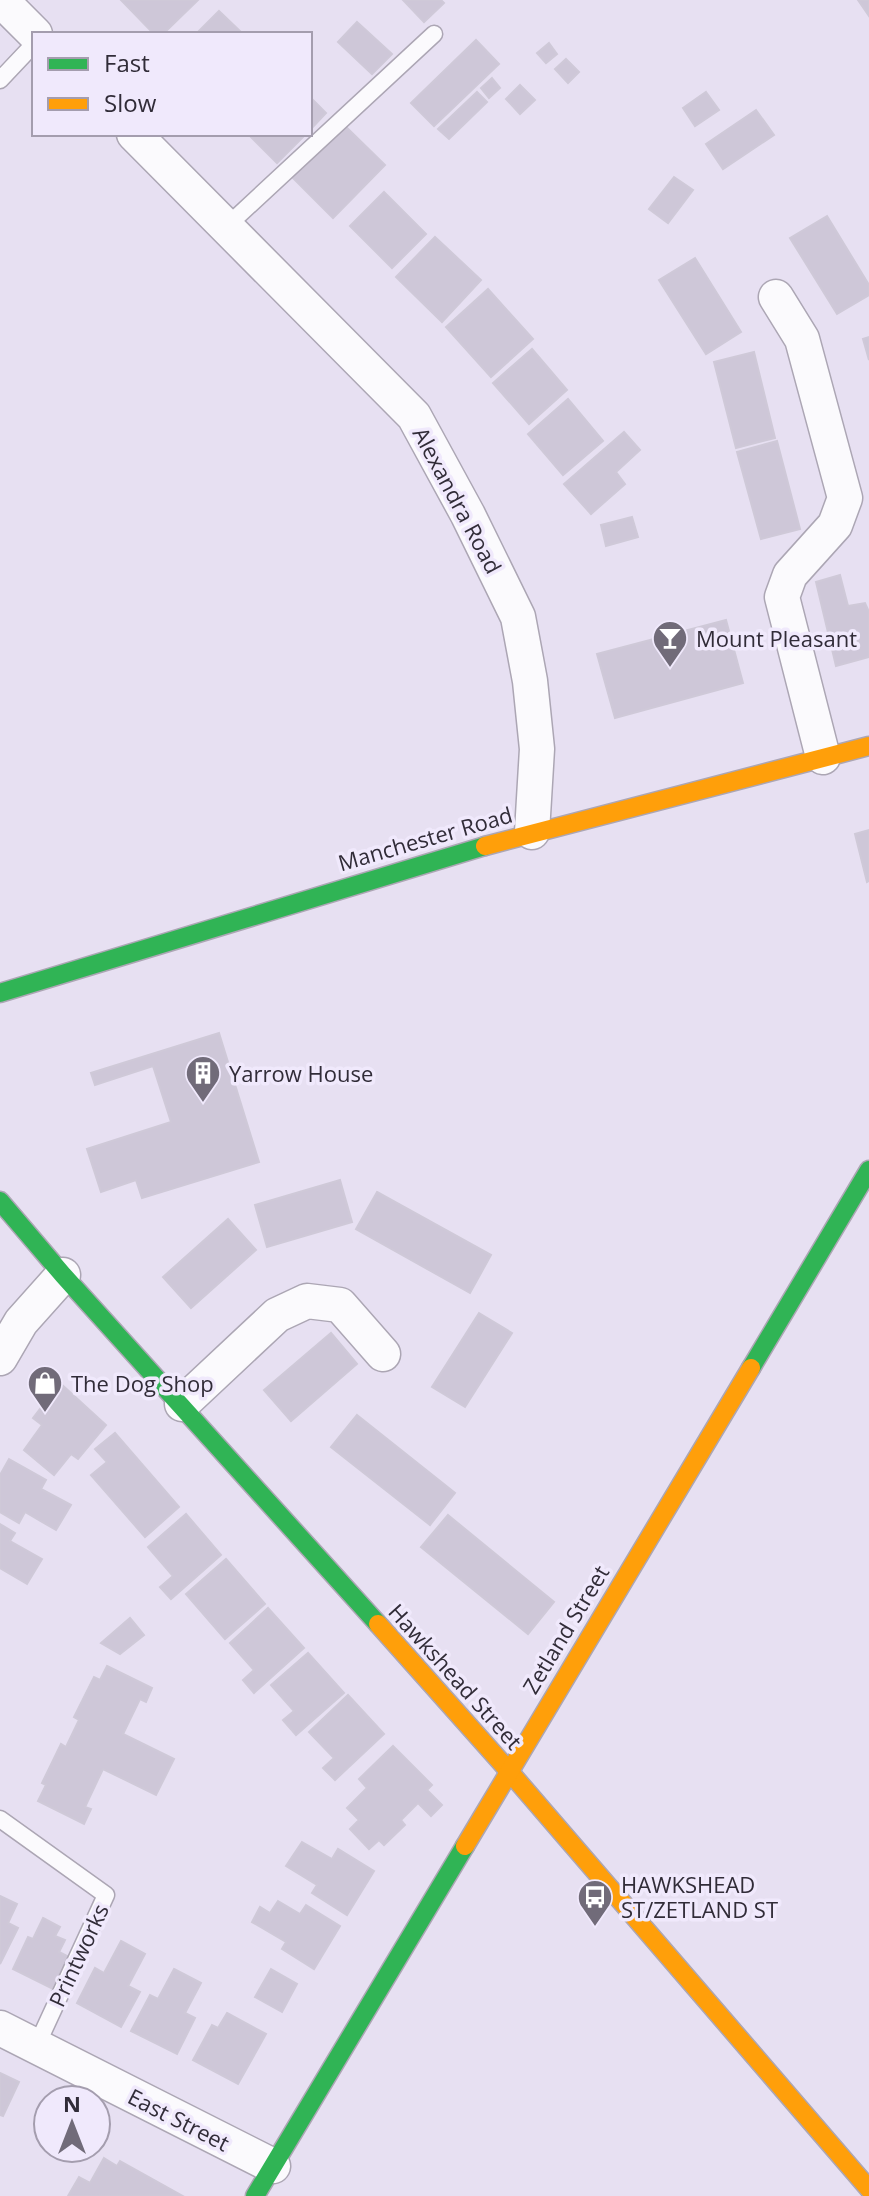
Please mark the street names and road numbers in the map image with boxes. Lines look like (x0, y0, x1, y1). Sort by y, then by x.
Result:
street label: Alexandra Road (407, 421, 509, 579)
street label: Manchester Road (334, 799, 516, 877)
street label: Zetland Street (515, 1559, 615, 1699)
street label: Hawkshead Street (383, 1597, 530, 1755)
street label: Printworks (41, 1899, 115, 2011)
street label: East Street (123, 2081, 235, 2157)

